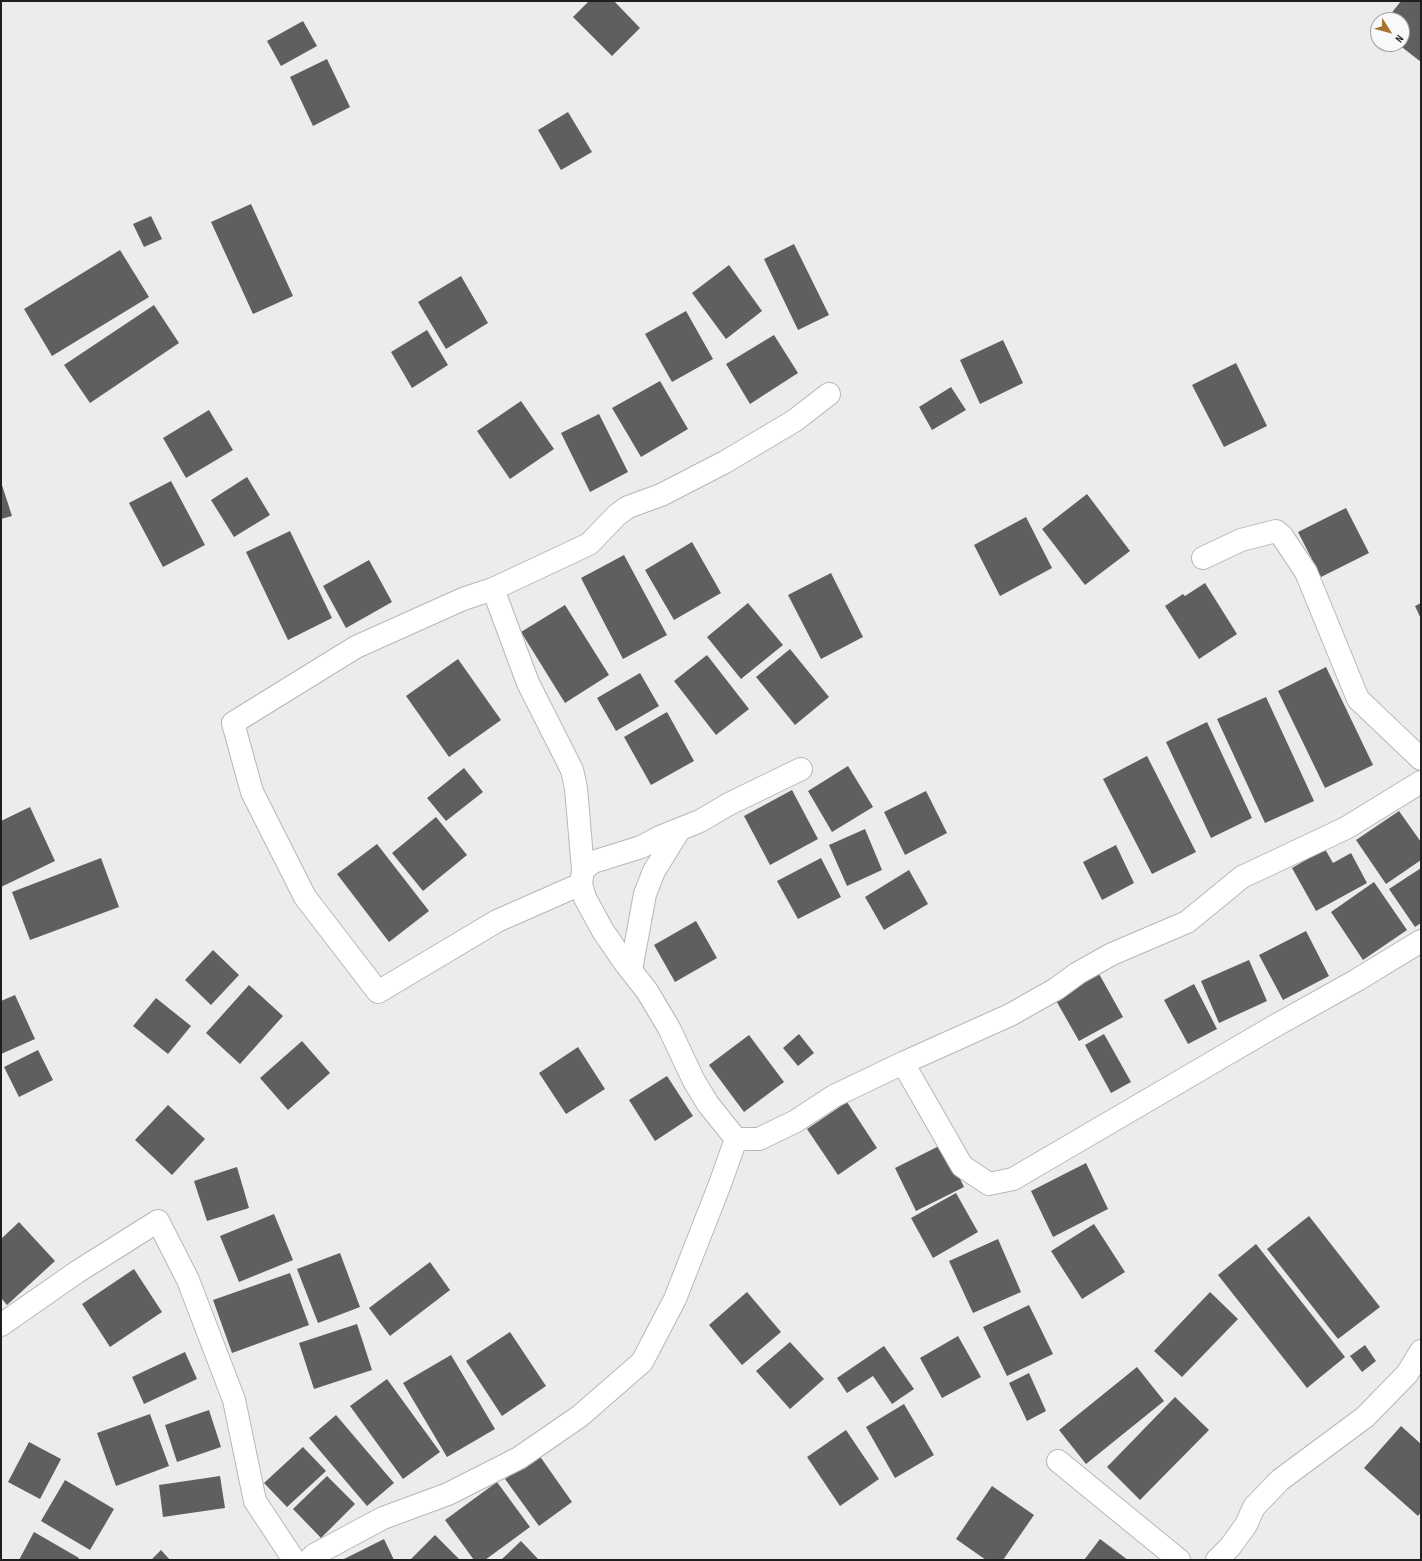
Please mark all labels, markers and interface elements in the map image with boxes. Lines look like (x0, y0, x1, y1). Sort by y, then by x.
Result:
north arrow (1370, 12, 1410, 52)
text: N (1392, 33, 1406, 45)

